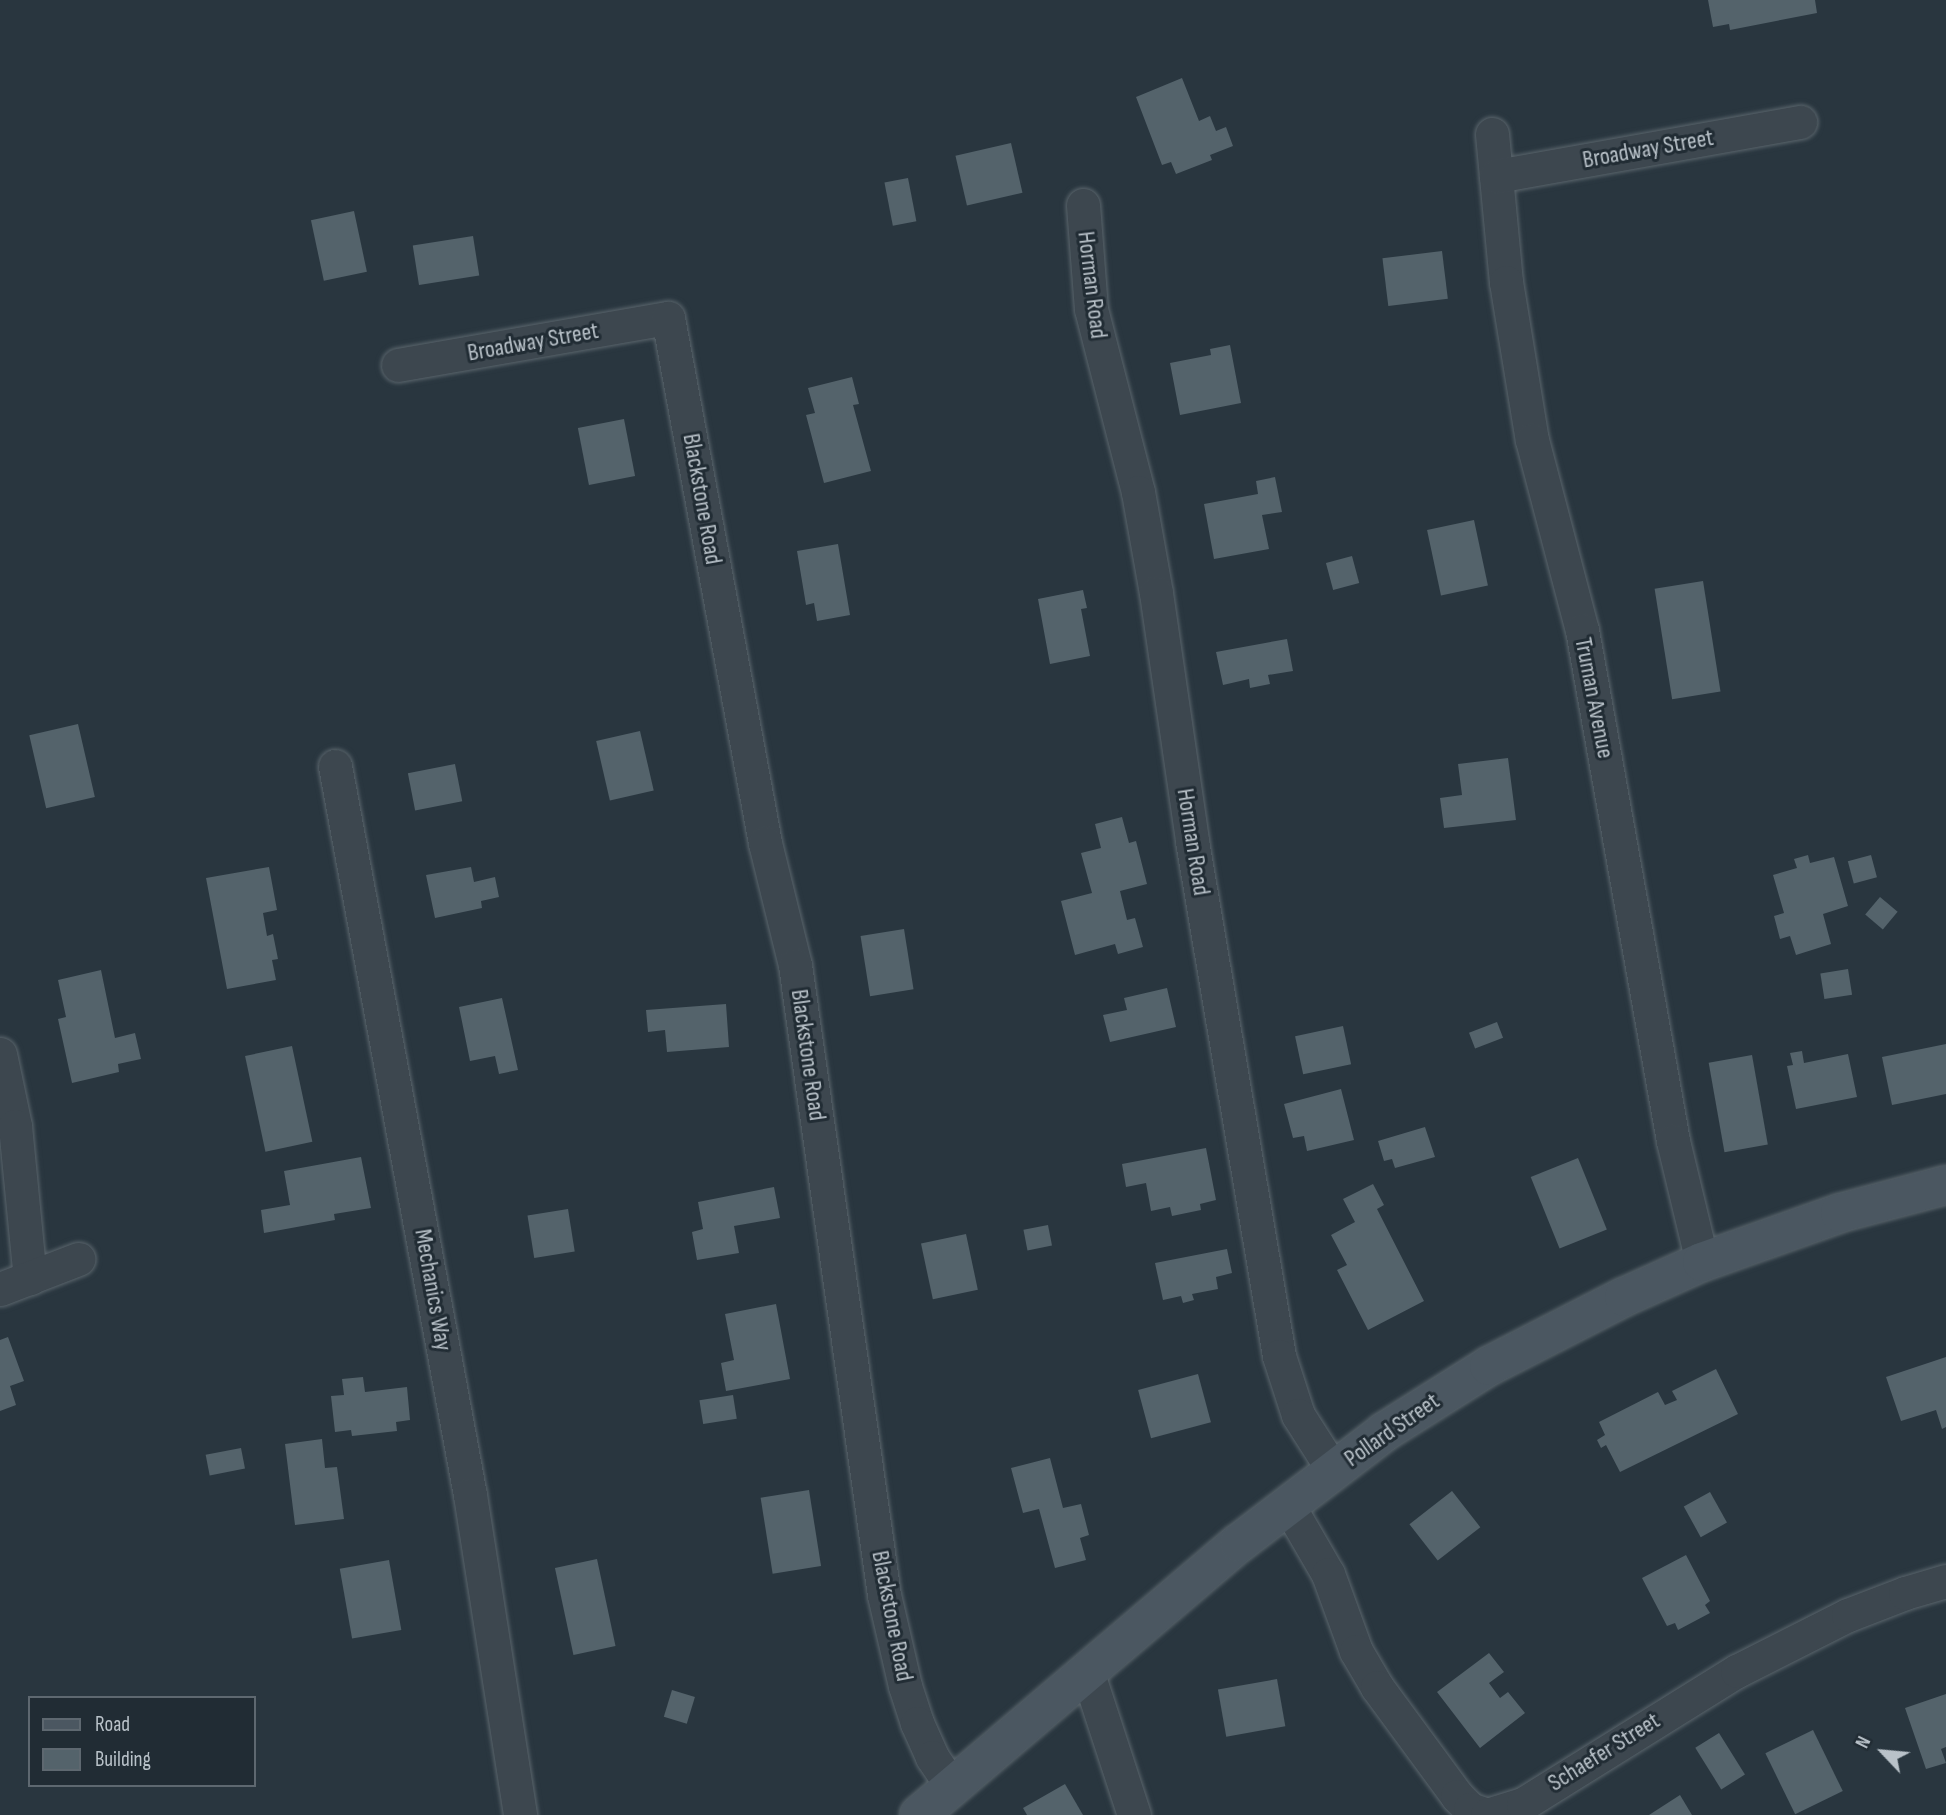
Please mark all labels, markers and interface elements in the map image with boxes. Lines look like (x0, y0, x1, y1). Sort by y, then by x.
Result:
street label: Broadway Street (1580, 123, 1716, 175)
street label: Horman Road (1071, 230, 1113, 340)
street label: Broadway Street (465, 316, 601, 368)
street label: Blackstone Road (676, 431, 728, 567)
street label: Truman Avenue (1568, 635, 1620, 761)
street label: Horman Road (1170, 787, 1216, 897)
street label: Blackstone Road (785, 988, 831, 1122)
street label: Mechanics Way (408, 1227, 458, 1353)
street label: Pollard Street (1339, 1387, 1445, 1473)
street label: Blackstone Road (865, 1548, 919, 1684)
legend (28, 1696, 256, 1787)
street label: Schaefer Street (1543, 1706, 1665, 1798)
text: Road (95, 1712, 130, 1737)
north arrow (1848, 1717, 1918, 1787)
text: N (1851, 1733, 1876, 1752)
text: Building (95, 1747, 151, 1772)

